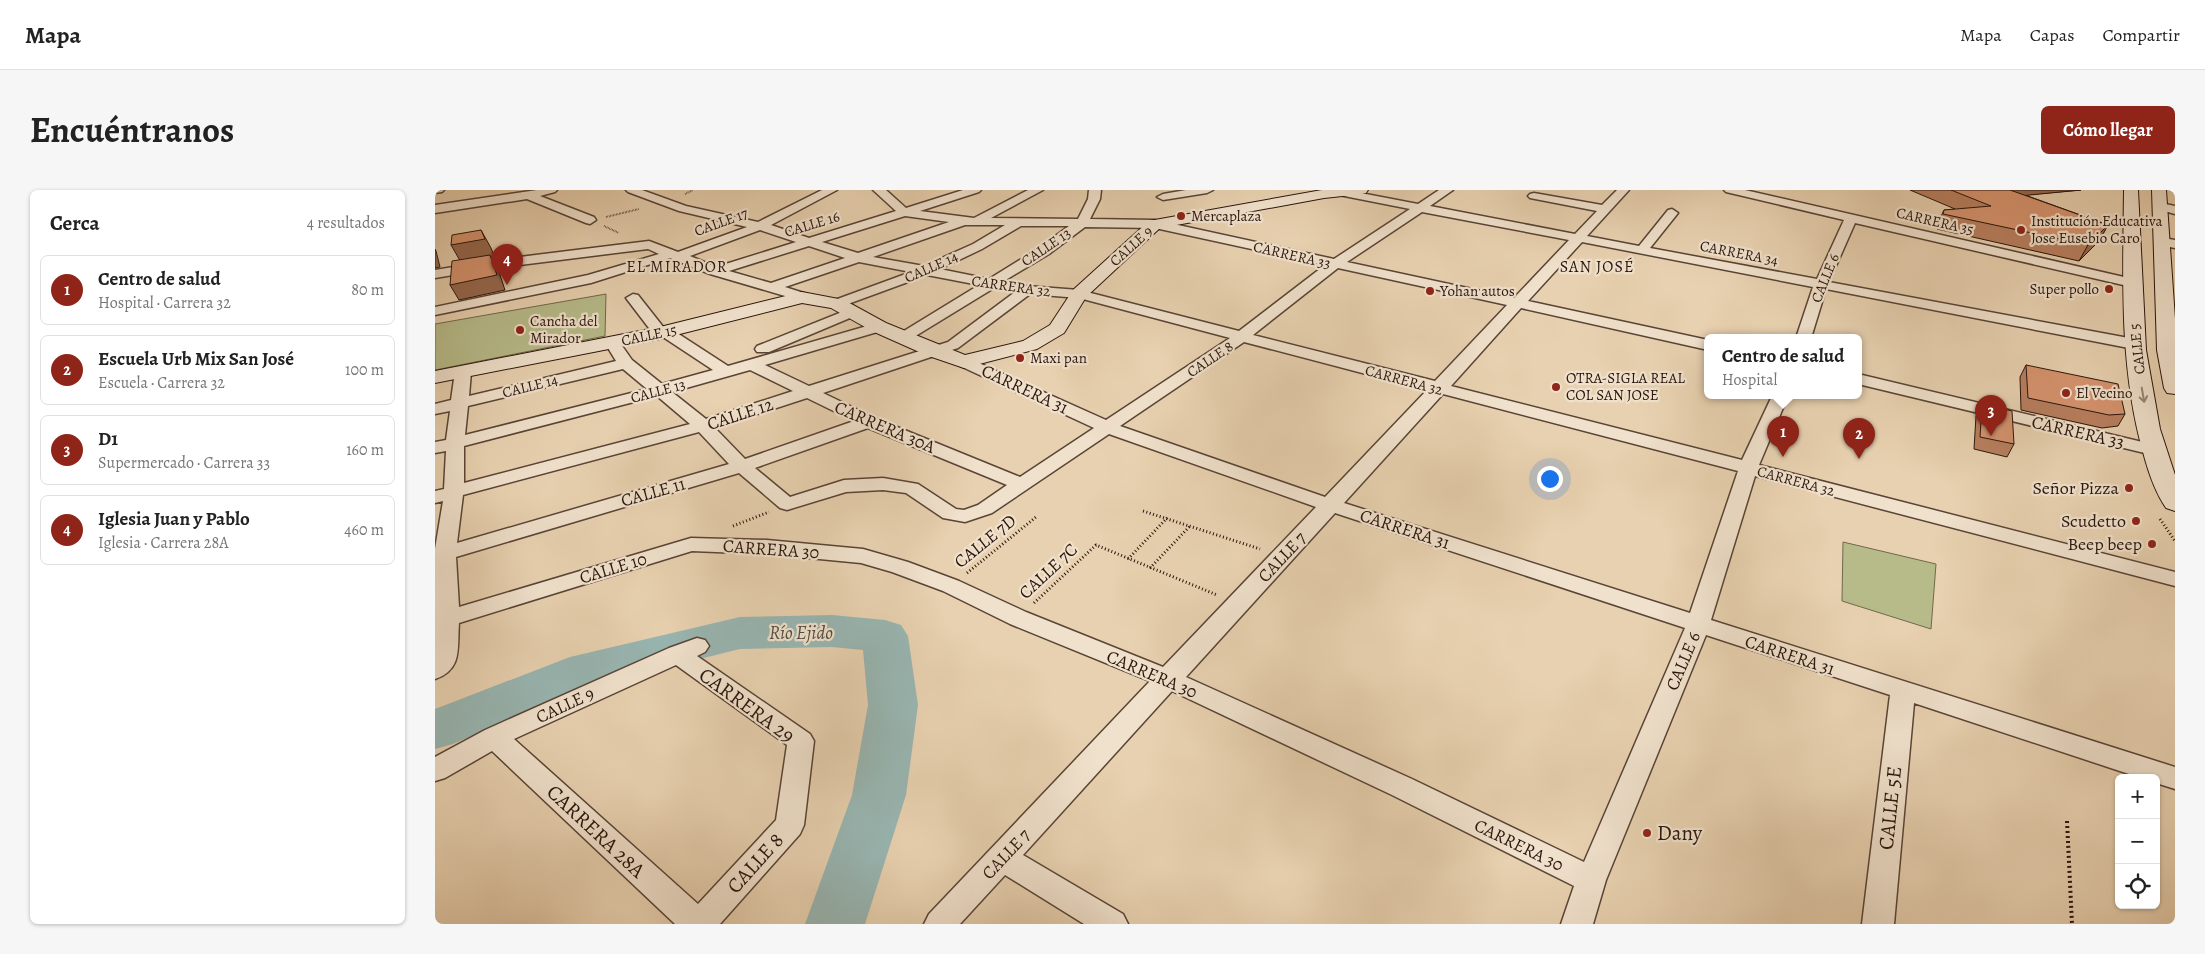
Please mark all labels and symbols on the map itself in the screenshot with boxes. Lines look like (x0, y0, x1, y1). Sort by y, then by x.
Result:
street label: CARRERA 35 (1894, 202, 1976, 240)
street label: CALLE 17 (691, 203, 751, 241)
street label: CALLE 16 (782, 206, 842, 242)
place label: Mercaplaza (1191, 206, 1261, 226)
marker: Mercaplaza (1175, 210, 1187, 222)
place label: Institución Educativa Jose Eusebio Caro (2031, 211, 2162, 248)
street label: CALLE 9 (1105, 221, 1157, 271)
street label: CALLE 13 (1017, 223, 1075, 271)
marker: Institución Educativa Jose Eusebio Caro (2015, 224, 2027, 236)
street label: CARRERA 33 (1251, 236, 1333, 274)
street label: CARRERA 34 (1698, 236, 1780, 270)
pin: 4 (491, 244, 523, 285)
street label: CALLE 14 (901, 246, 961, 288)
street label: CALLE 6 (1806, 250, 1844, 306)
district label: EL MIRADOR (626, 256, 728, 278)
district label: SAN JOSÉ (1560, 256, 1634, 278)
street label: CARRERA 32 (970, 271, 1052, 301)
place label: Super pollo (2029, 279, 2099, 299)
place label: Yohan autos (1439, 281, 1515, 301)
marker: Super pollo (2103, 283, 2115, 295)
marker: Yohan autos (1424, 285, 1436, 297)
place label: Cancha del Mirador (530, 311, 598, 348)
street label: CALLE 15 (619, 319, 679, 351)
street label: CALLE 5 (2124, 323, 2150, 375)
marker: Cancha del Mirador (514, 324, 526, 336)
street label: CALLE 8 (1183, 336, 1237, 382)
place label: Maxi pan (1030, 348, 1087, 368)
marker: Maxi pan (1014, 352, 1026, 364)
street label: CARRERA 31 (978, 358, 1072, 420)
street label: CARRERA 32 (1363, 360, 1445, 400)
place label: OTRA-SIGLA REAL COL SAN JOSE (1566, 368, 1685, 405)
street label: CALLE 14 (500, 369, 560, 403)
street label: CALLE 13 (628, 374, 688, 408)
marker: OTRA-SIGLA REAL COL SAN JOSE (1550, 381, 1562, 393)
place label: El Vecino (2076, 383, 2133, 403)
marker: El Vecino (2060, 387, 2072, 399)
one-way arrow (2138, 387, 2148, 403)
street label: CALLE 12 (704, 392, 777, 436)
street label: CARRERA 30A (831, 395, 939, 459)
pin: 3 (1975, 395, 2007, 436)
street label: CARRERA 33 (2029, 410, 2127, 454)
pin: 1 (1767, 416, 1799, 457)
pin: 2 (1843, 418, 1875, 459)
street label: CARRERA 32 (1755, 461, 1837, 501)
your location (1537, 466, 1563, 492)
street label: CALLE 11 (618, 471, 688, 513)
place label: Señor Pizza (2032, 476, 2120, 500)
marker: Señor Pizza (2123, 482, 2135, 494)
street label: CARRERA 31 (1357, 503, 1453, 555)
street label: CALLE 7D (949, 508, 1021, 574)
place label: Scudetto (2061, 509, 2126, 533)
marker: Scudetto (2130, 515, 2142, 527)
street label: CALLE 7 (1252, 526, 1312, 588)
place label: Beep beep (2067, 532, 2142, 556)
street label: CARRERA 30 (722, 534, 820, 564)
street label: CALLE 7C (1013, 538, 1083, 604)
marker: Beep beep (2146, 538, 2158, 550)
street label: CALLE 10 (576, 546, 650, 590)
water label: Río Ejido (769, 620, 833, 646)
street label: CALLE 6 (1660, 628, 1706, 694)
street label: CARRERA 31 (1742, 629, 1838, 681)
street label: CARRERA 30 (1103, 644, 1201, 704)
street label: CARRERA 29 (693, 661, 801, 749)
street label: CALLE 9 (532, 681, 598, 729)
street label: CALLE 5E (1872, 765, 1908, 851)
street label: CARRERA 28A (541, 778, 652, 884)
street label: CARRERA 30 (1470, 813, 1568, 877)
place label: Dany (1657, 819, 1703, 847)
street label: CALLE 7 (976, 823, 1036, 885)
street label: CALLE 8 (720, 827, 790, 899)
marker: Dany (1641, 827, 1653, 839)

